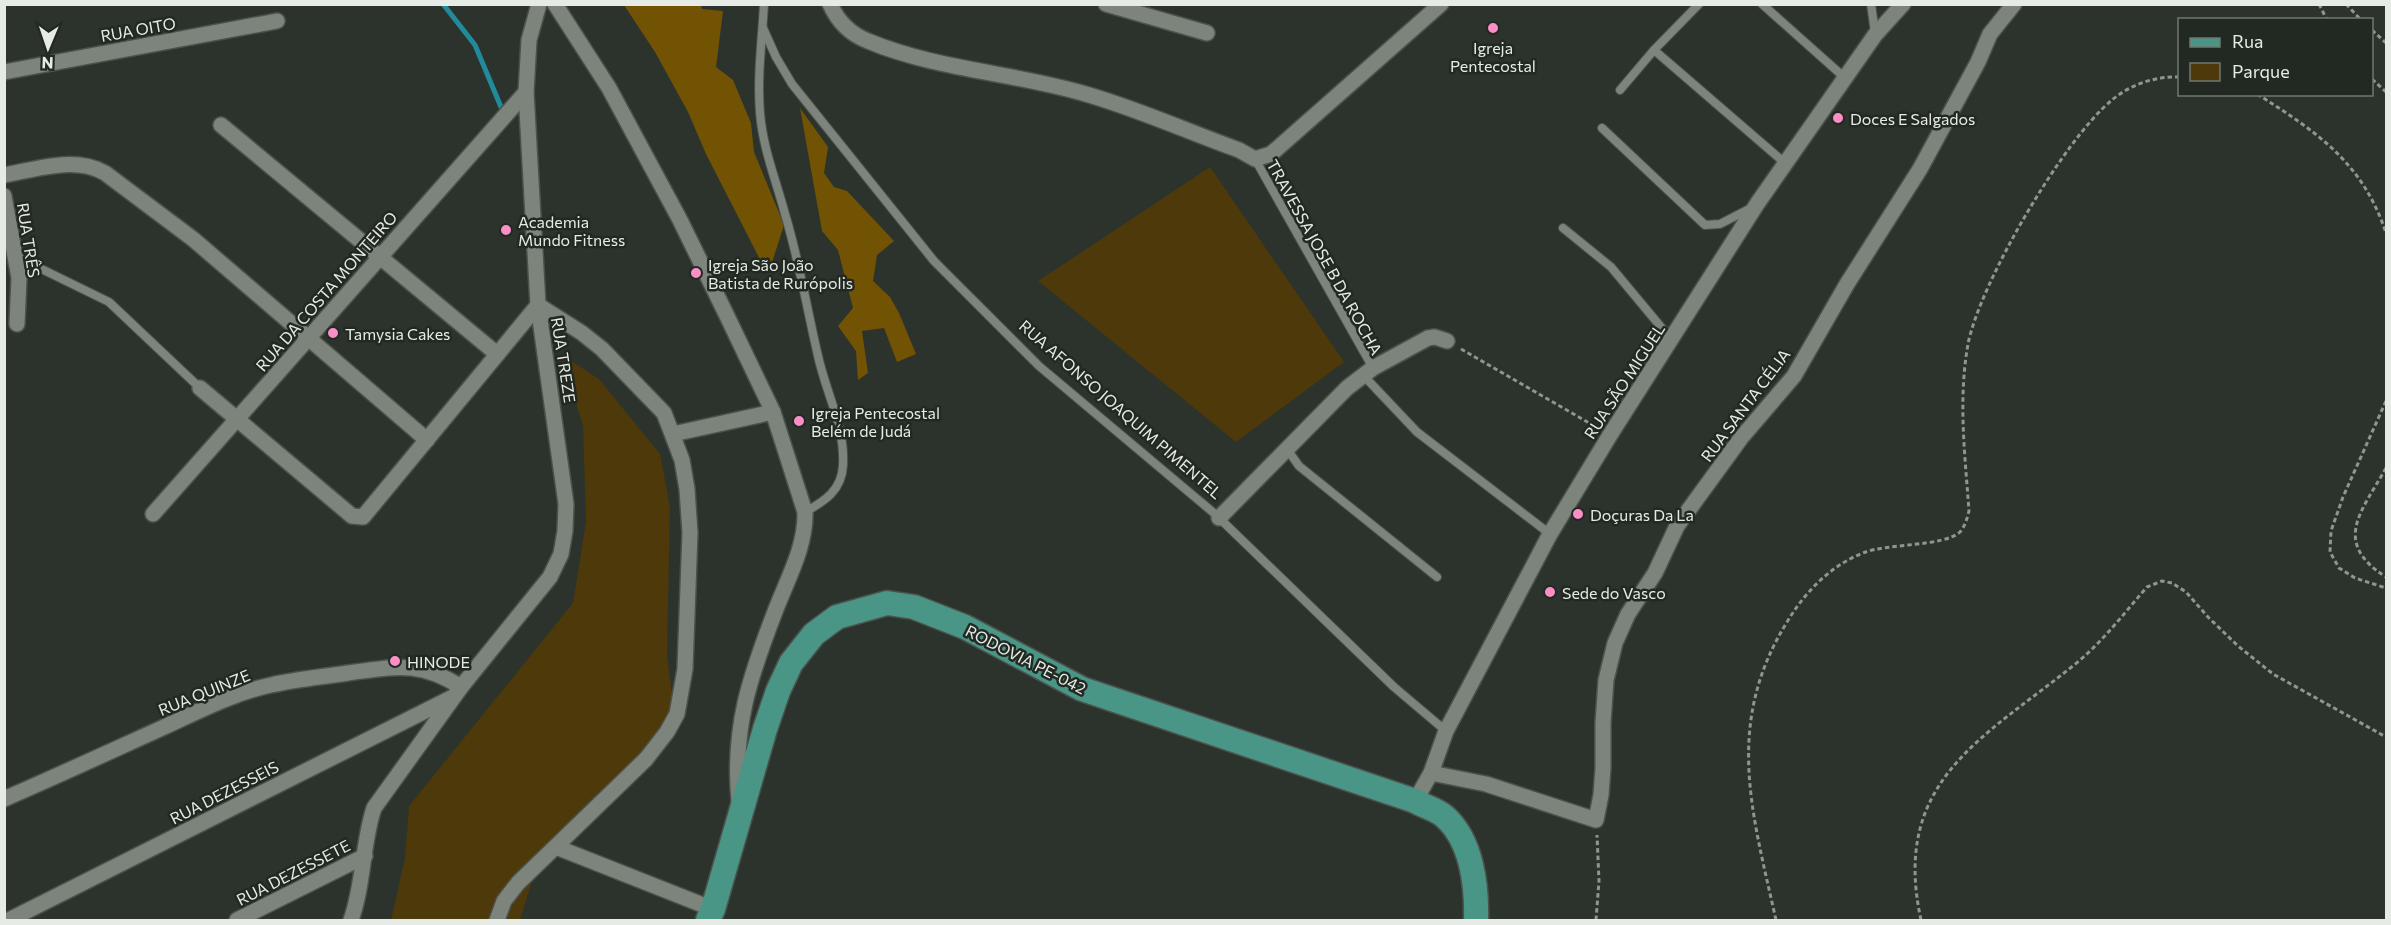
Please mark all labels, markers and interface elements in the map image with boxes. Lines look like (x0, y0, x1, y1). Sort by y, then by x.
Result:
street label: RUA OITO (99, 13, 177, 45)
north arrow (18, 18, 78, 78)
legend (2178, 18, 2373, 96)
marker: Igreja Pentecostal (1486, 21, 1500, 35)
text: Rua (2232, 30, 2263, 52)
place label: Igreja Pentecostal (1450, 38, 1536, 75)
text: N (41, 54, 54, 73)
text: Parque (2232, 60, 2290, 82)
place label: Doces E Salgados (1850, 109, 1975, 128)
marker: Doces E Salgados (1831, 111, 1845, 125)
street label: TRAVESSA JOSE B DA ROCHA (1263, 156, 1387, 358)
street label: RUA TRÊS (14, 201, 44, 279)
street label: RUA DA COSTA MONTEIRO (252, 207, 400, 375)
place label: Academia Mundo Fitness (518, 212, 625, 249)
marker: Academia Mundo Fitness (499, 223, 513, 237)
place label: Igreja São João Batista de Rurópolis (708, 255, 853, 292)
marker: Igreja São João Batista de Rurópolis (689, 266, 703, 280)
street label: RUA TREZE (548, 316, 580, 404)
street label: RUA AFONSO JOAQUIM PIMENTEL (1016, 316, 1226, 502)
street label: RUA SÃO MIGUEL (1580, 320, 1668, 442)
place label: Tamysia Cakes (345, 324, 450, 343)
marker: Tamysia Cakes (326, 326, 340, 340)
street label: RUA SANTA CÉLIA (1696, 345, 1794, 465)
place label: Igreja Pentecostal Belém de Judá (811, 403, 940, 440)
marker: Igreja Pentecostal Belém de Judá (792, 414, 806, 428)
place label: Doçuras Da La (1590, 505, 1694, 524)
marker: Doçuras Da La (1571, 507, 1585, 521)
place label: Sede do Vasco (1562, 583, 1666, 602)
marker: Sede do Vasco (1543, 585, 1557, 599)
street label: RODOVIA PE-042 (963, 620, 1089, 698)
place label: HINODE (407, 652, 470, 671)
marker: HINODE (388, 654, 402, 668)
street label: RUA QUINZE (155, 665, 253, 719)
street label: RUA DEZESSEIS (167, 756, 281, 828)
street label: RUA DEZESSETE (233, 835, 353, 909)

